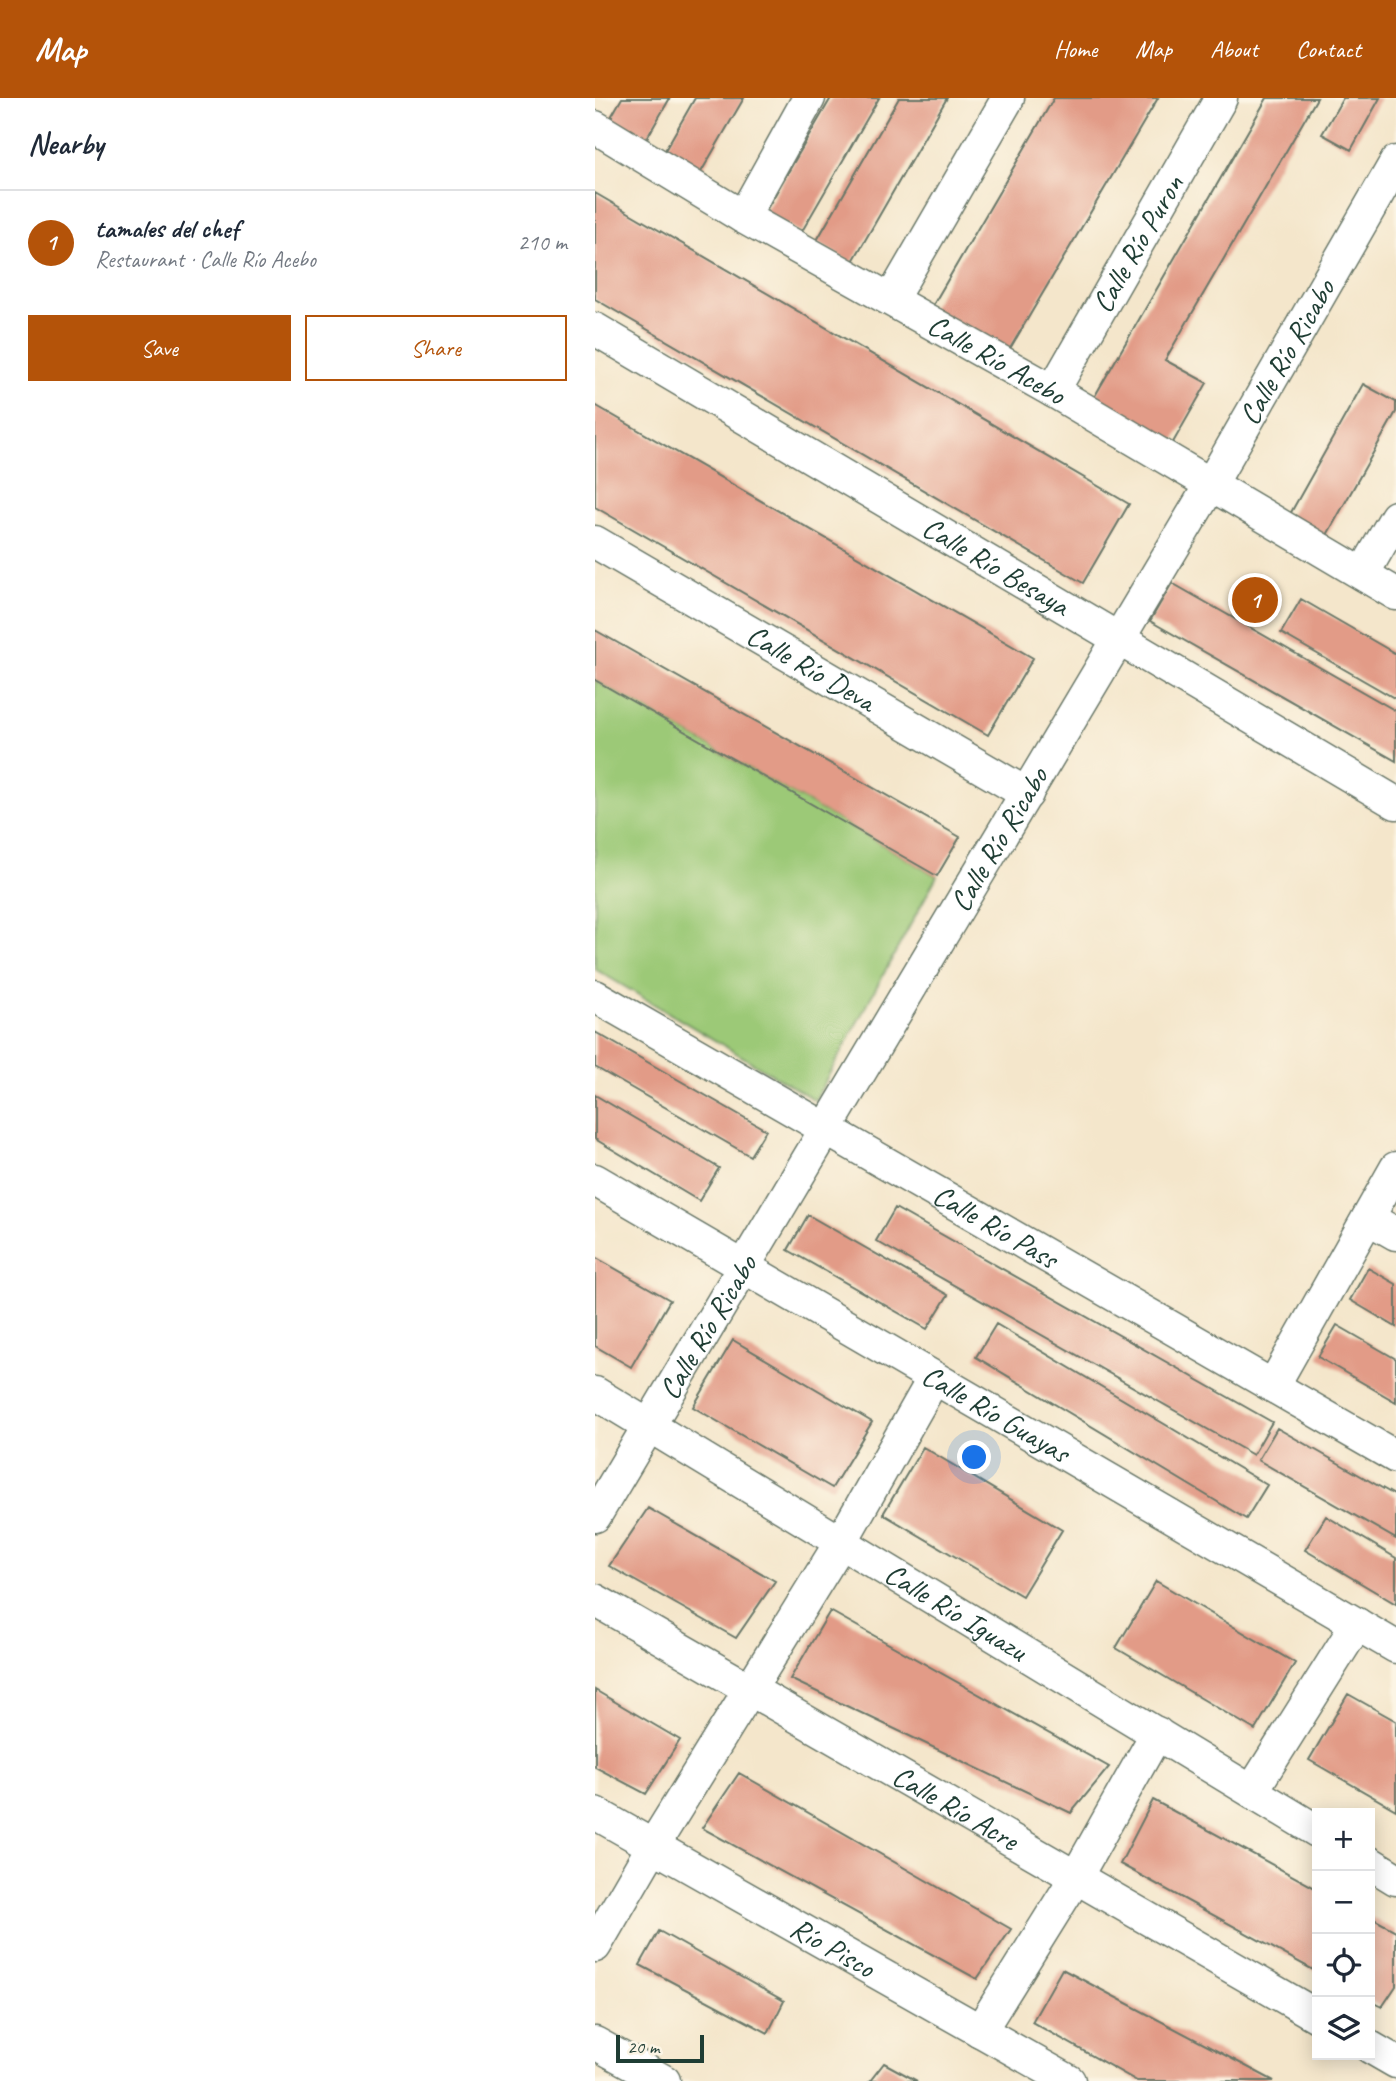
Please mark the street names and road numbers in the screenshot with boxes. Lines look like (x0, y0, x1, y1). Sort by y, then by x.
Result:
street label: Calle Río Puron (1083, 167, 1192, 319)
street label: Calle Río Ricabo (1230, 271, 1344, 431)
street label: Calle Río Acebo (921, 306, 1074, 414)
street label: Calle Río Besaya (916, 508, 1078, 625)
street label: Calle Río Deva (740, 616, 884, 722)
street label: Calle Río Ricabo (941, 759, 1057, 918)
street label: Calle Río Pass (926, 1176, 1067, 1279)
street label: Calle Río Ricabo (650, 1247, 766, 1406)
street label: Calle Río Guayas (915, 1356, 1079, 1473)
street label: Calle Río Iguazu (878, 1554, 1035, 1670)
street label: Calle Río Acre (886, 1756, 1027, 1860)
street label: Río Pisco (784, 1909, 883, 1987)

